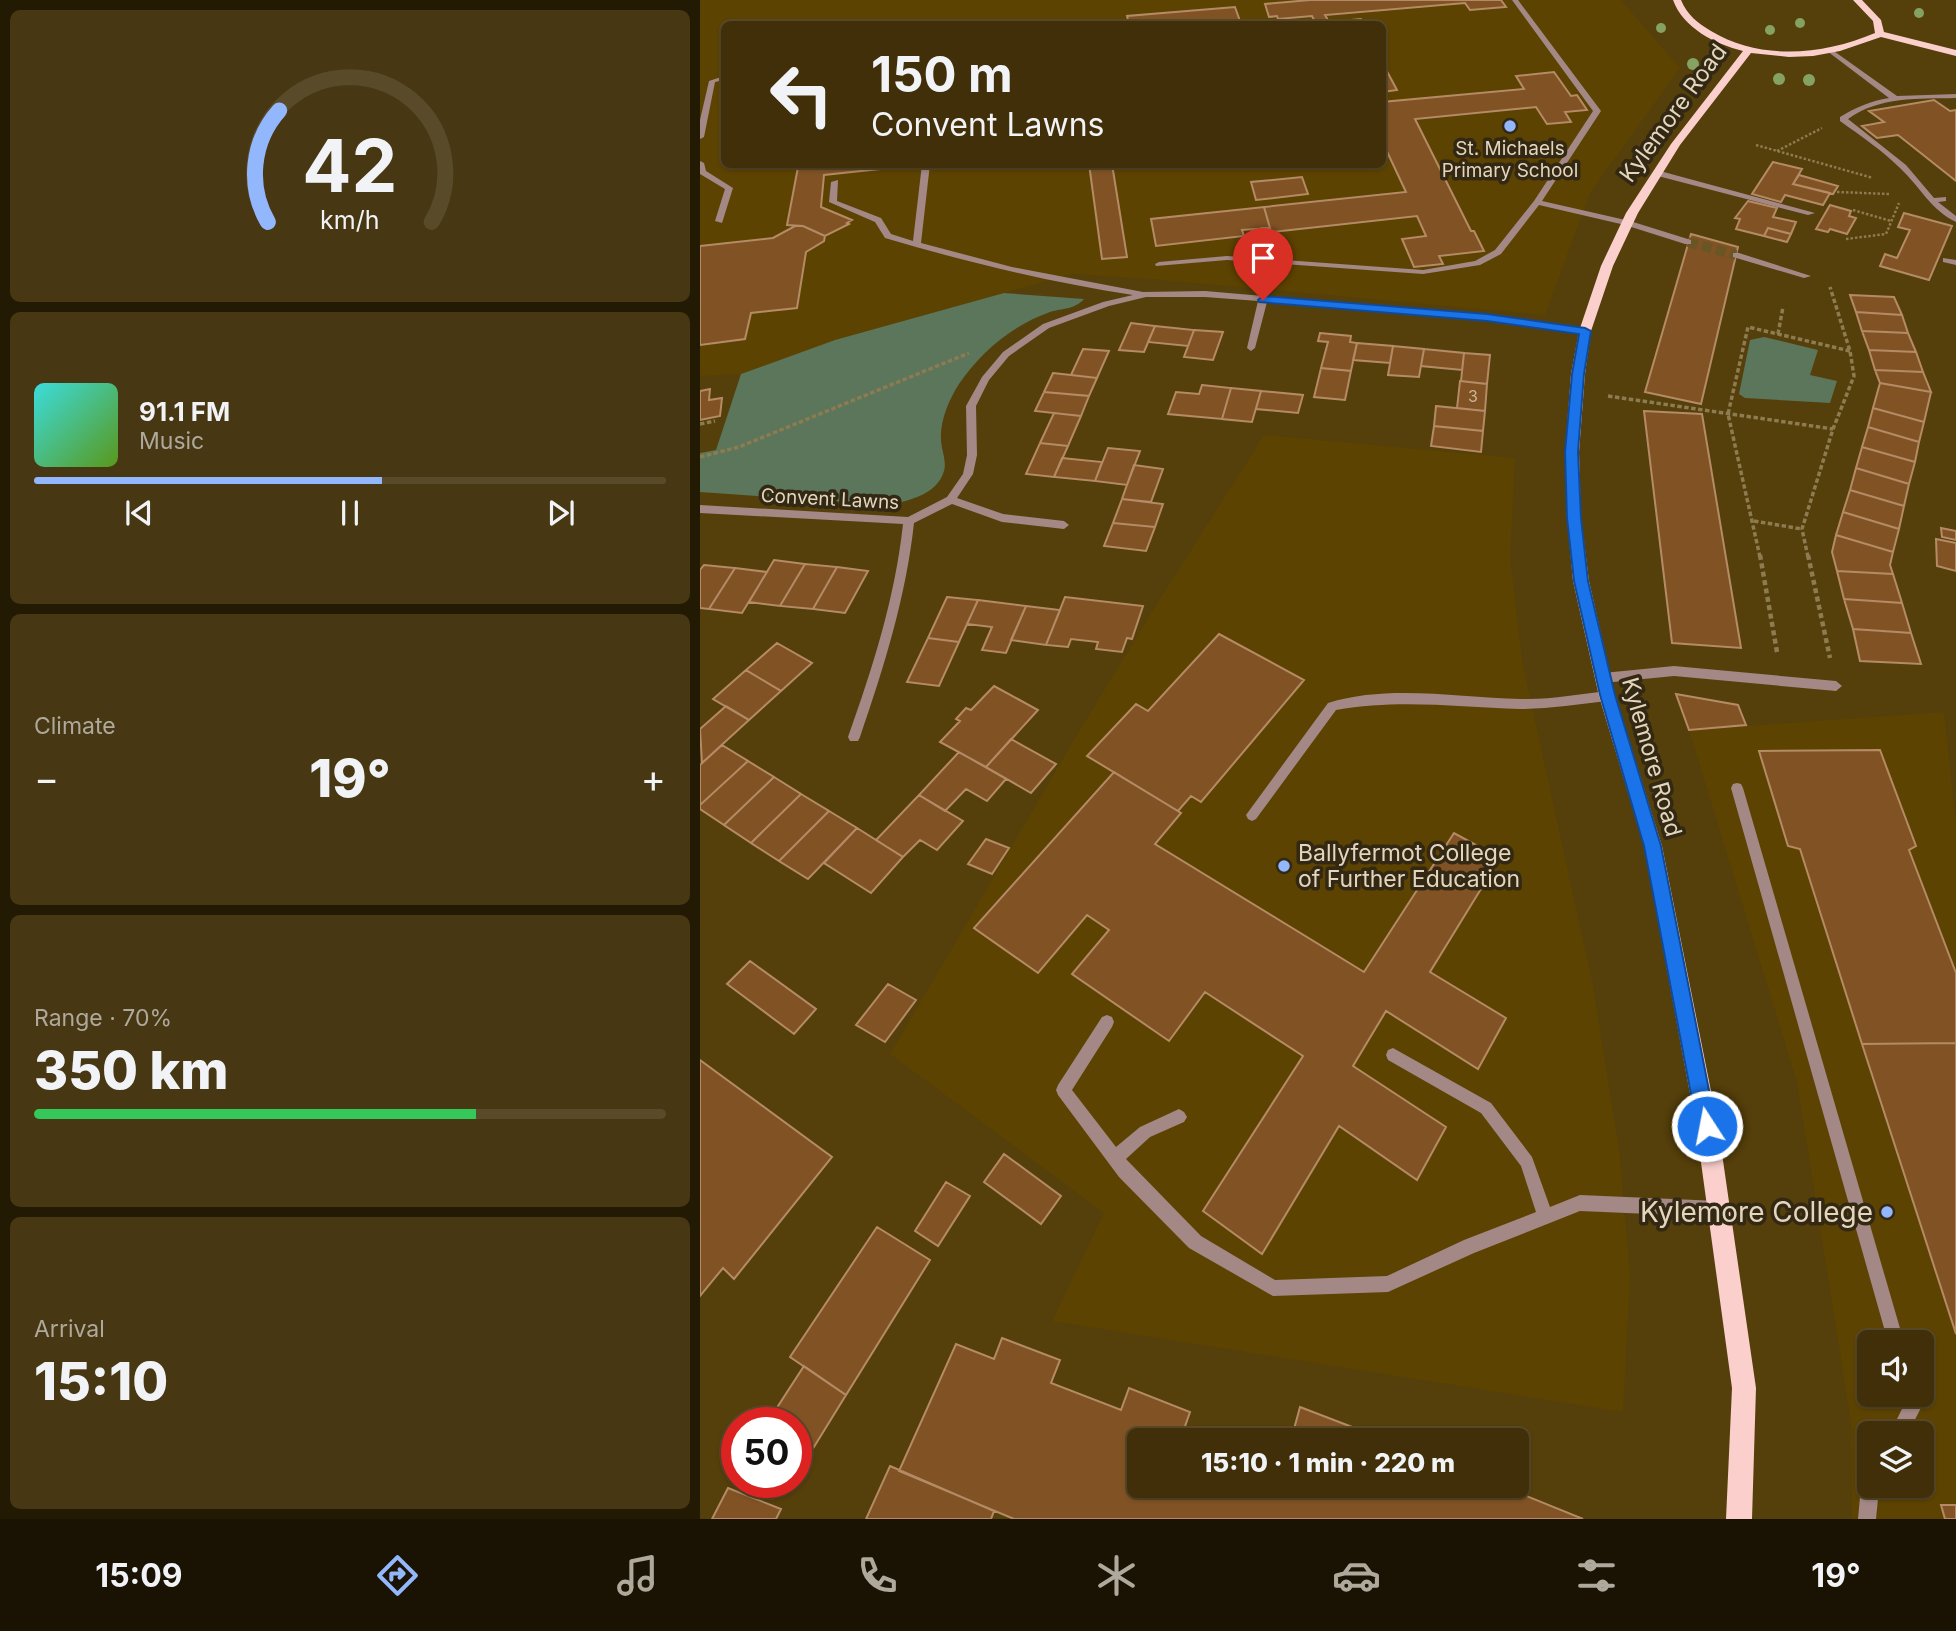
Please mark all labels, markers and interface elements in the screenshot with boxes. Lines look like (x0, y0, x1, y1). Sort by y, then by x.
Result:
street label: Kylemore Road (1613, 38, 1733, 188)
text: 150 m (871, 45, 1013, 104)
icon: left (756, 49, 847, 140)
text: Convent Lawns (871, 105, 1104, 144)
marker: St. Michaels Primary School (1502, 118, 1518, 134)
text: 42 (302, 121, 398, 210)
place label: St. Michaels Primary School (1442, 137, 1578, 182)
text: km/h (320, 205, 380, 235)
pin (1233, 228, 1293, 300)
icon: arrive (1244, 239, 1282, 277)
house number: 3 (1468, 386, 1478, 406)
text: 91.1 FM (139, 396, 230, 427)
text: Music (139, 427, 204, 455)
street label: Convent Lawns (760, 484, 900, 514)
icon: previous (120, 494, 158, 532)
icon: pause (331, 494, 369, 532)
icon: next (542, 494, 580, 532)
street label: Kylemore Road (1616, 674, 1688, 840)
text: Climate (34, 712, 116, 740)
text: 19° (309, 747, 391, 810)
text: − (34, 755, 59, 801)
text: + (641, 755, 666, 801)
place label: Ballyfermot College of Further Education (1298, 839, 1520, 893)
marker: Ballyfermot College of Further Education (1276, 858, 1292, 874)
text: Range · 70% (34, 1004, 172, 1032)
text: 350 km (34, 1039, 228, 1102)
position arrow (1670, 1089, 1744, 1163)
place label: Kylemore College (1640, 1195, 1873, 1229)
marker: Kylemore College (1879, 1204, 1895, 1220)
text: Arrival (34, 1315, 105, 1343)
map controls (1857, 1330, 1934, 1498)
button: sound (1857, 1330, 1934, 1407)
text: 15:10 (34, 1350, 168, 1413)
speed limit sign: 50 (721, 1407, 812, 1498)
button: layers (1857, 1421, 1934, 1498)
text: 15:10 · 1 min · 220 m (1201, 1447, 1455, 1478)
icon: directions (373, 1551, 422, 1600)
icon: music (613, 1551, 662, 1600)
icon: phone (853, 1551, 902, 1600)
icon: climate (1092, 1551, 1141, 1600)
icon: car (1332, 1551, 1381, 1600)
icon: filters (1572, 1551, 1621, 1600)
text: 15:09 (95, 1556, 183, 1595)
text: 19° (1811, 1556, 1861, 1595)

